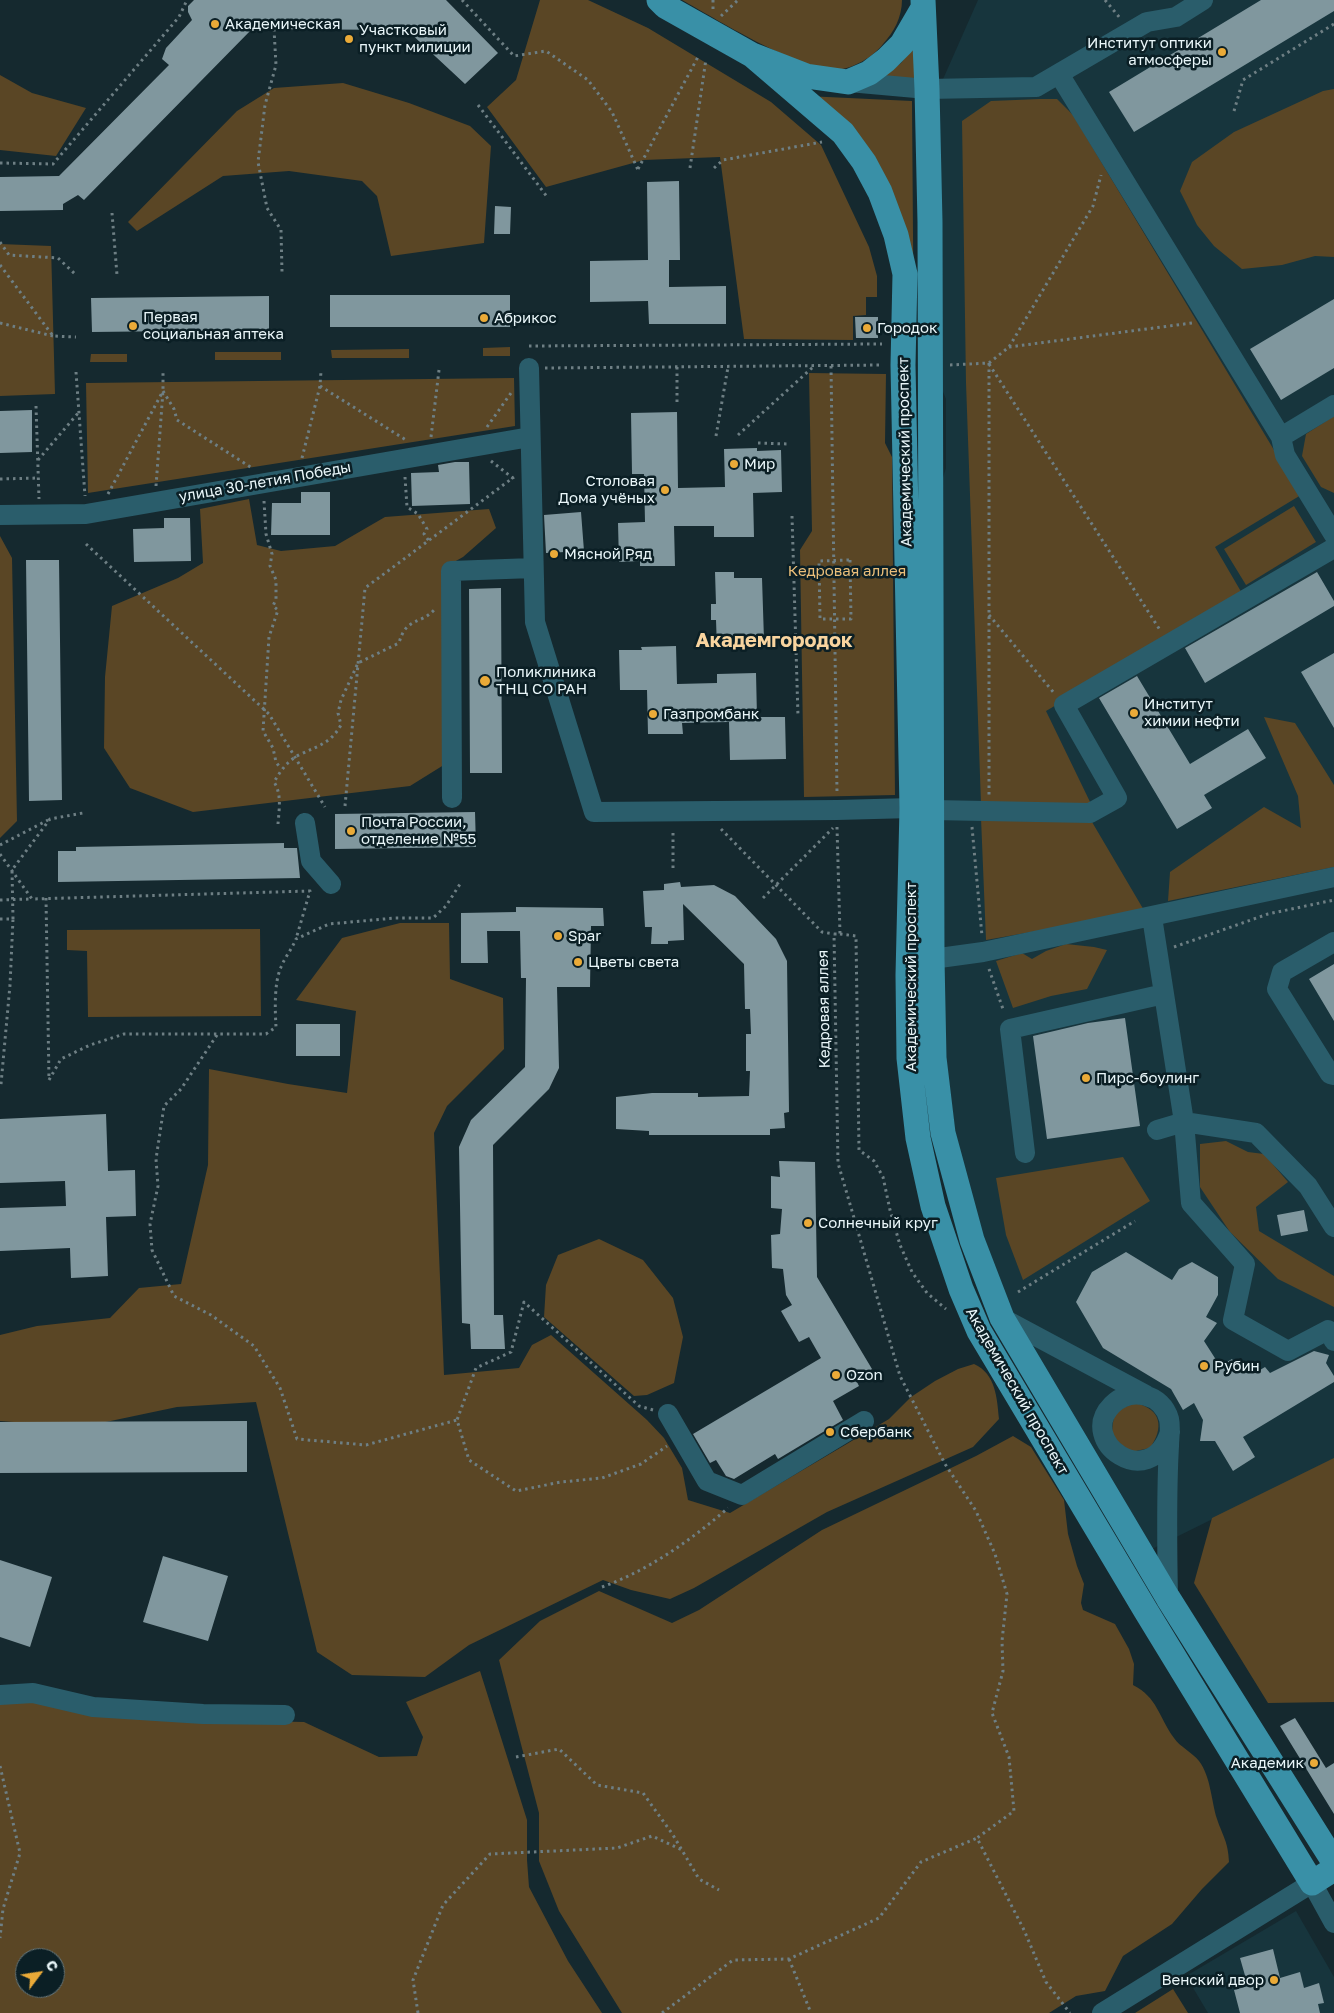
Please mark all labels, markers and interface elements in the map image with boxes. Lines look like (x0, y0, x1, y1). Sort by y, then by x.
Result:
place label: Академическая (225, 15, 340, 33)
marker: Академическая (209, 18, 221, 30)
place label: Участковый пункт милиции (359, 21, 471, 56)
marker: Участковый пункт милиции (343, 33, 355, 45)
place label: Институт оптики атмосферы (1087, 34, 1212, 69)
marker: Институт оптики атмосферы (1216, 46, 1228, 58)
place label: Первая социальная аптека (143, 308, 284, 343)
place label: Абрикос (494, 309, 557, 327)
marker: Абрикос (478, 312, 490, 324)
place label: Городок (877, 319, 938, 337)
marker: Первая социальная аптека (127, 320, 139, 332)
marker: Городок (861, 322, 873, 334)
street label: Академический проспект (894, 357, 916, 547)
place label: Мир (744, 455, 775, 473)
street label: улица 30-летия Победы (177, 458, 353, 506)
marker: Мир (728, 458, 740, 470)
place label: Столовая Дома учёных (558, 472, 655, 507)
marker: Столовая Дома учёных (659, 484, 671, 496)
place label: Мясной Ряд (564, 545, 652, 563)
marker: Мясной Ряд (548, 548, 560, 560)
park label: Кедровая аллея (788, 562, 906, 580)
district label: Академгородок (695, 629, 853, 653)
place label: Поликлиника ТНЦ СО РАН (496, 663, 596, 698)
marker: Поликлиника ТНЦ СО РАН (478, 674, 492, 688)
place label: Институт химии нефти (1144, 695, 1240, 730)
place label: Газпромбанк (663, 705, 759, 723)
marker: Институт химии нефти (1128, 707, 1140, 719)
marker: Газпромбанк (647, 708, 659, 720)
place label: Почта России, отделение №55 (361, 813, 476, 848)
marker: Почта России, отделение №55 (345, 825, 357, 837)
street label: Академический проспект (902, 882, 920, 1072)
place label: Spar (568, 927, 601, 945)
marker: Spar (552, 930, 564, 942)
street label: Кедровая аллея (814, 950, 834, 1068)
place label: Цветы света (588, 953, 679, 971)
marker: Цветы света (572, 956, 584, 968)
place label: Пирс-боулинг (1096, 1069, 1199, 1087)
marker: Пирс-боулинг (1080, 1072, 1092, 1084)
place label: Солнечный круг (818, 1214, 938, 1232)
marker: Солнечный круг (802, 1217, 814, 1229)
street label: Академический проспект (962, 1304, 1072, 1478)
place label: Рубин (1214, 1357, 1260, 1375)
marker: Рубин (1198, 1360, 1210, 1372)
place label: Ozon (846, 1366, 883, 1384)
marker: Ozon (830, 1369, 842, 1381)
place label: Сбербанк (840, 1423, 912, 1441)
marker: Сбербанк (824, 1426, 836, 1438)
place label: Академик (1231, 1754, 1304, 1772)
marker: Академик (1308, 1757, 1320, 1769)
north arrow (15, 1948, 65, 1998)
text: С (43, 1957, 62, 1974)
place label: Венский двор (1161, 1971, 1264, 1989)
marker: Венский двор (1268, 1974, 1280, 1986)

